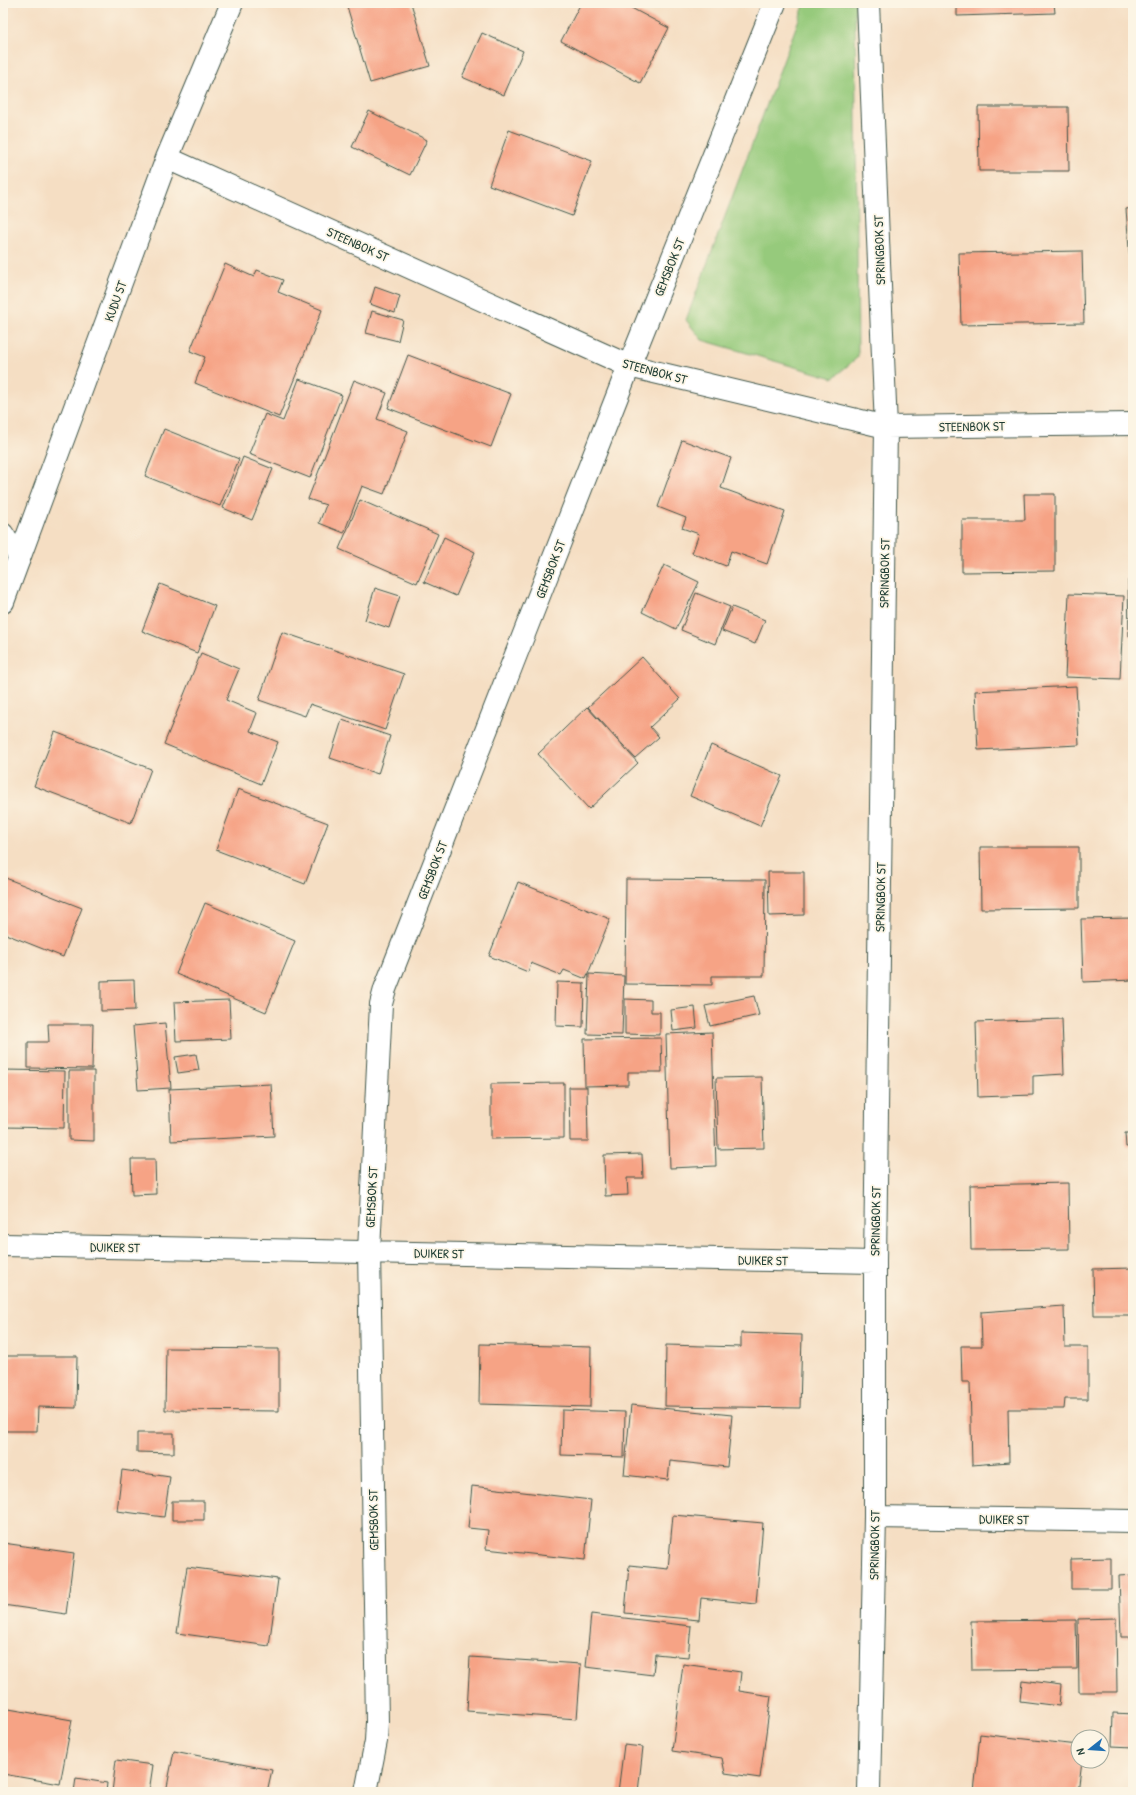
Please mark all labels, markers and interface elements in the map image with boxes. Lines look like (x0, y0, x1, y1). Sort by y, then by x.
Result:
street label: SPRINGBOK ST (869, 214, 889, 285)
street label: STEENBOK ST (324, 222, 393, 266)
street label: GEMSBOK ST (649, 234, 689, 299)
street label: KUDU ST (99, 277, 131, 324)
street label: STEENBOK ST (621, 354, 690, 388)
street label: STEENBOK ST (939, 416, 1006, 436)
street label: GEMSBOK ST (531, 536, 570, 601)
street label: SPRINGBOK ST (874, 537, 894, 608)
street label: GEMSBOK ST (413, 837, 452, 902)
street label: SPRINGBOK ST (870, 861, 890, 932)
street label: GEMSBOK ST (360, 1165, 382, 1228)
street label: SPRINGBOK ST (865, 1185, 885, 1256)
street label: DUIKER ST (90, 1238, 141, 1256)
street label: DUIKER ST (414, 1244, 465, 1262)
street label: DUIKER ST (738, 1251, 789, 1269)
street label: GEMSBOK ST (363, 1488, 383, 1551)
street label: SPRINGBOK ST (864, 1509, 884, 1580)
street label: DUIKER ST (979, 1510, 1030, 1528)
north arrow (1070, 1729, 1110, 1769)
text: N (1073, 1747, 1088, 1757)

